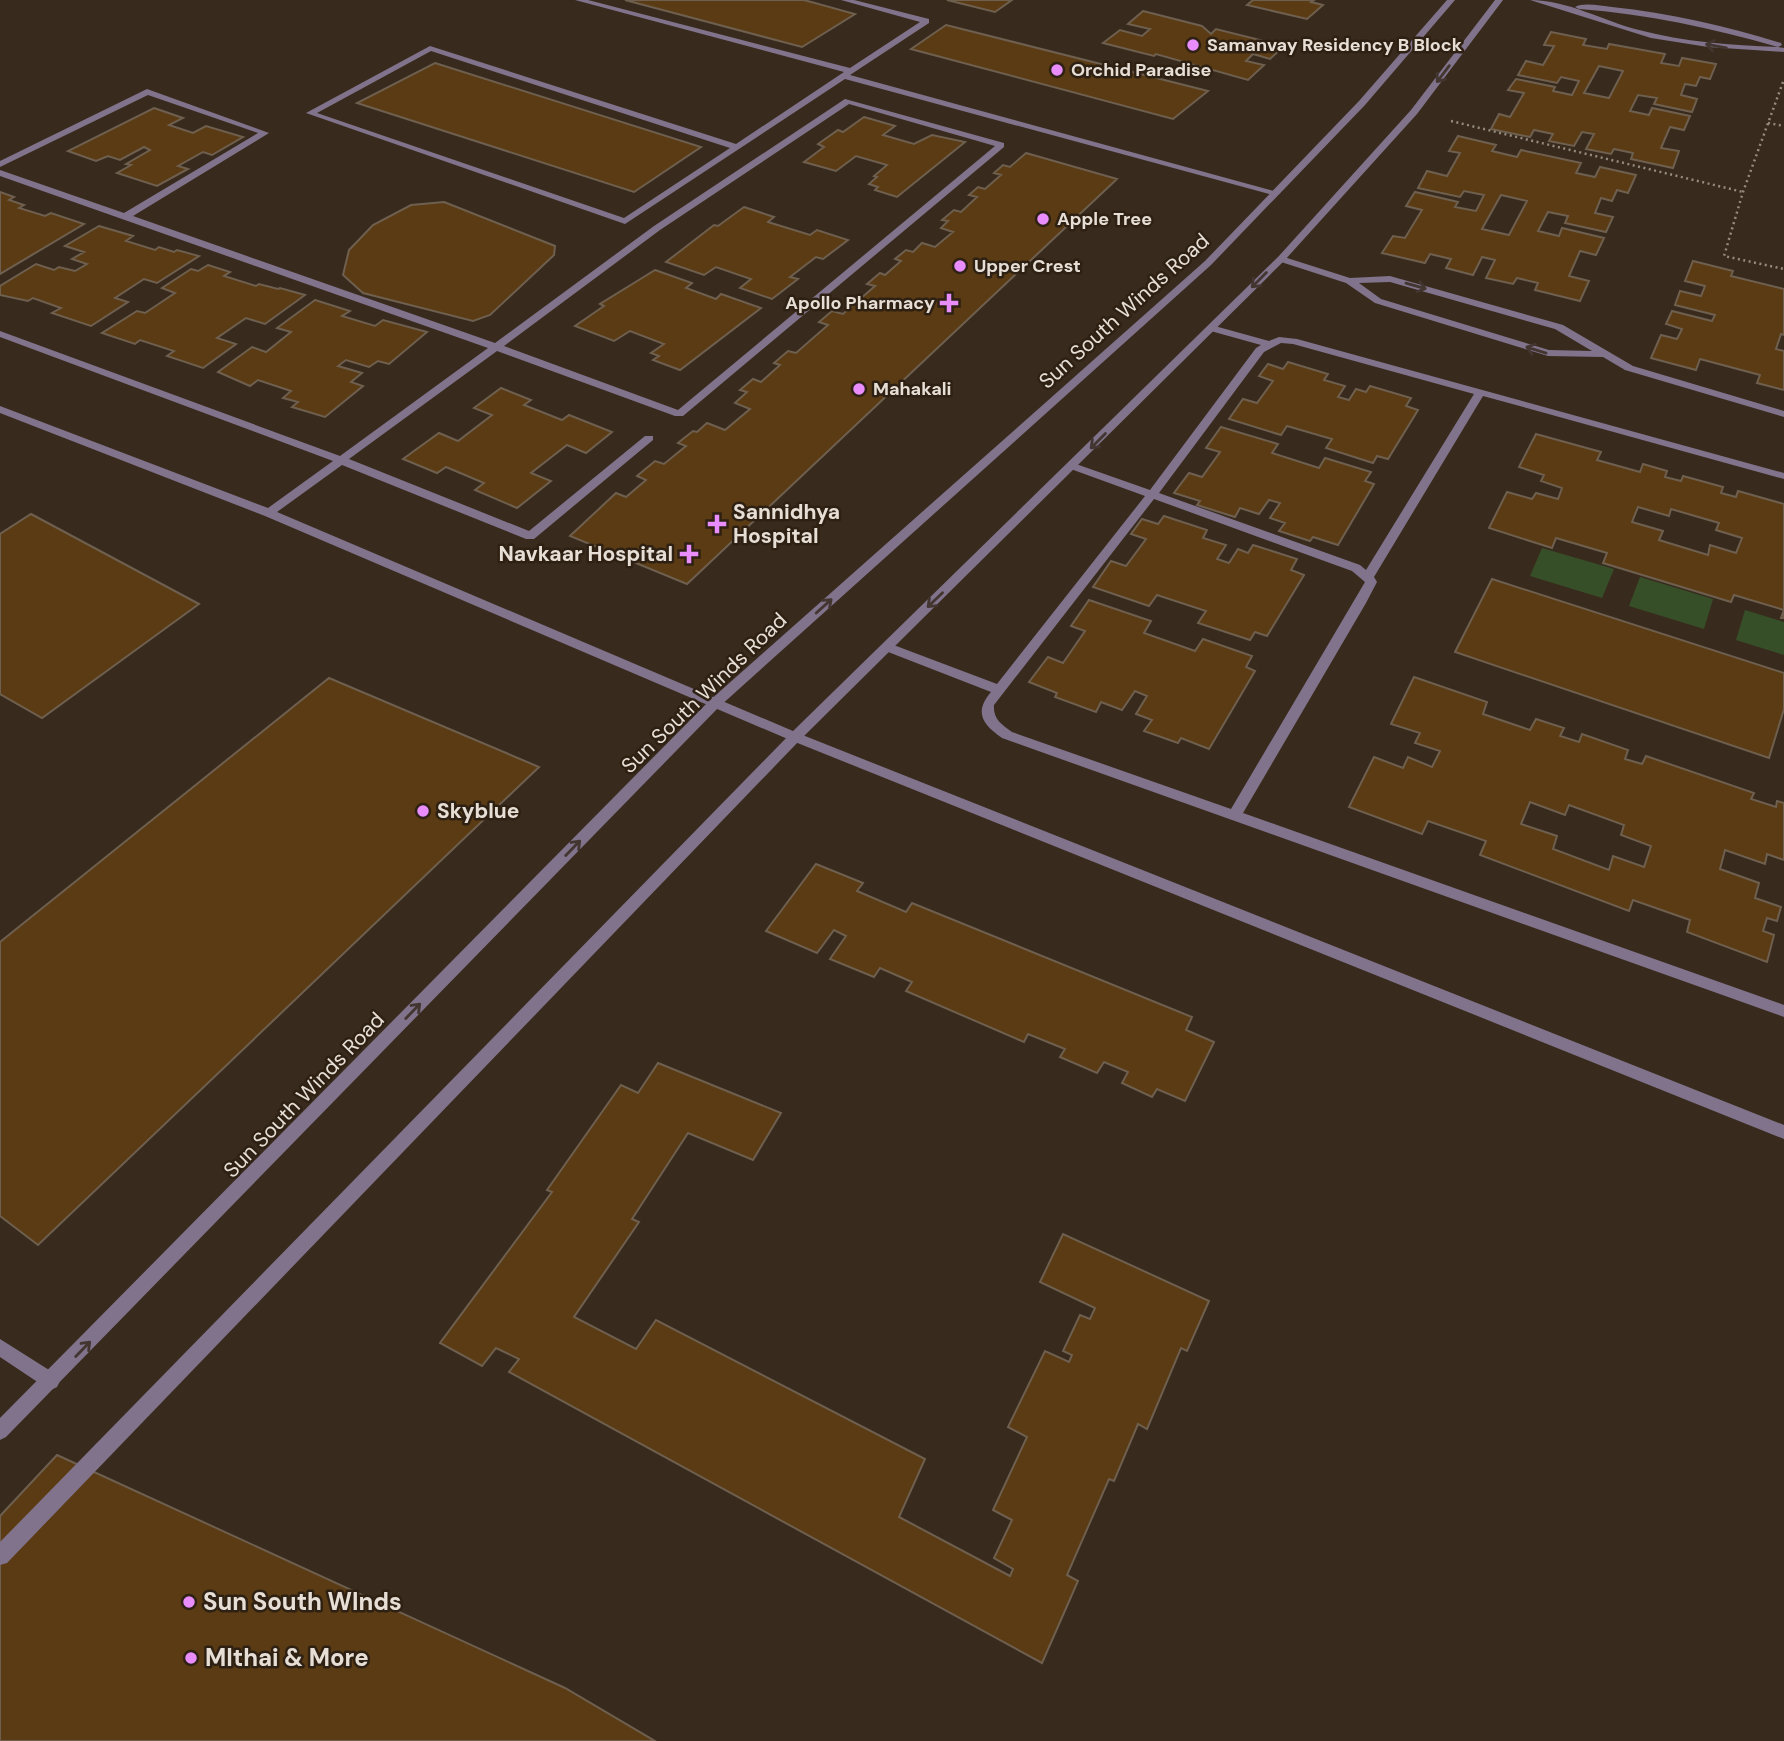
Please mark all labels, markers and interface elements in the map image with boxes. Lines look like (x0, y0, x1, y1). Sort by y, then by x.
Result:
place label: Samanvay Residency B Block (1207, 33, 1463, 57)
marker: Samanvay Residency B Block (1185, 37, 1201, 53)
one-way arrow (1705, 39, 1728, 52)
place label: Orchid Paradise (1071, 58, 1212, 82)
marker: Orchid Paradise (1049, 62, 1065, 78)
one-way arrow (1436, 64, 1450, 83)
place label: Apple Tree (1057, 207, 1152, 231)
marker: Apple Tree (1035, 211, 1051, 227)
street label: Sun South Winds Road (1033, 227, 1215, 395)
place label: Upper Crest (974, 254, 1081, 278)
marker: Upper Crest (952, 258, 968, 274)
one-way arrow (1251, 272, 1268, 289)
one-way arrow (1404, 280, 1427, 293)
place label: Apollo Pharmacy (785, 291, 935, 315)
marker: Apollo Pharmacy (941, 295, 957, 311)
one-way arrow (1525, 342, 1547, 355)
place label: Mahakali (873, 377, 952, 401)
marker: Mahakali (851, 381, 867, 397)
one-way arrow (1089, 432, 1106, 449)
place label: Sannidhya Hospital (733, 498, 840, 550)
marker: Sannidhya Hospital (707, 514, 727, 534)
place label: Navkaar Hospital (498, 540, 673, 568)
marker: Navkaar Hospital (679, 544, 699, 564)
one-way arrow (927, 591, 944, 608)
one-way arrow (815, 598, 833, 614)
street label: Sun South Winds Road (615, 607, 793, 779)
place label: Skyblue (437, 797, 519, 825)
marker: Skyblue (415, 803, 431, 819)
one-way arrow (564, 840, 581, 857)
one-way arrow (405, 1003, 422, 1020)
street label: Sun South Winds Road (218, 1006, 390, 1184)
one-way arrow (74, 1340, 91, 1357)
place label: Sun South WInds (203, 1586, 402, 1617)
marker: Sun South WInds (181, 1594, 197, 1610)
place label: MIthai & More (205, 1642, 369, 1673)
marker: MIthai & More (183, 1650, 199, 1666)

